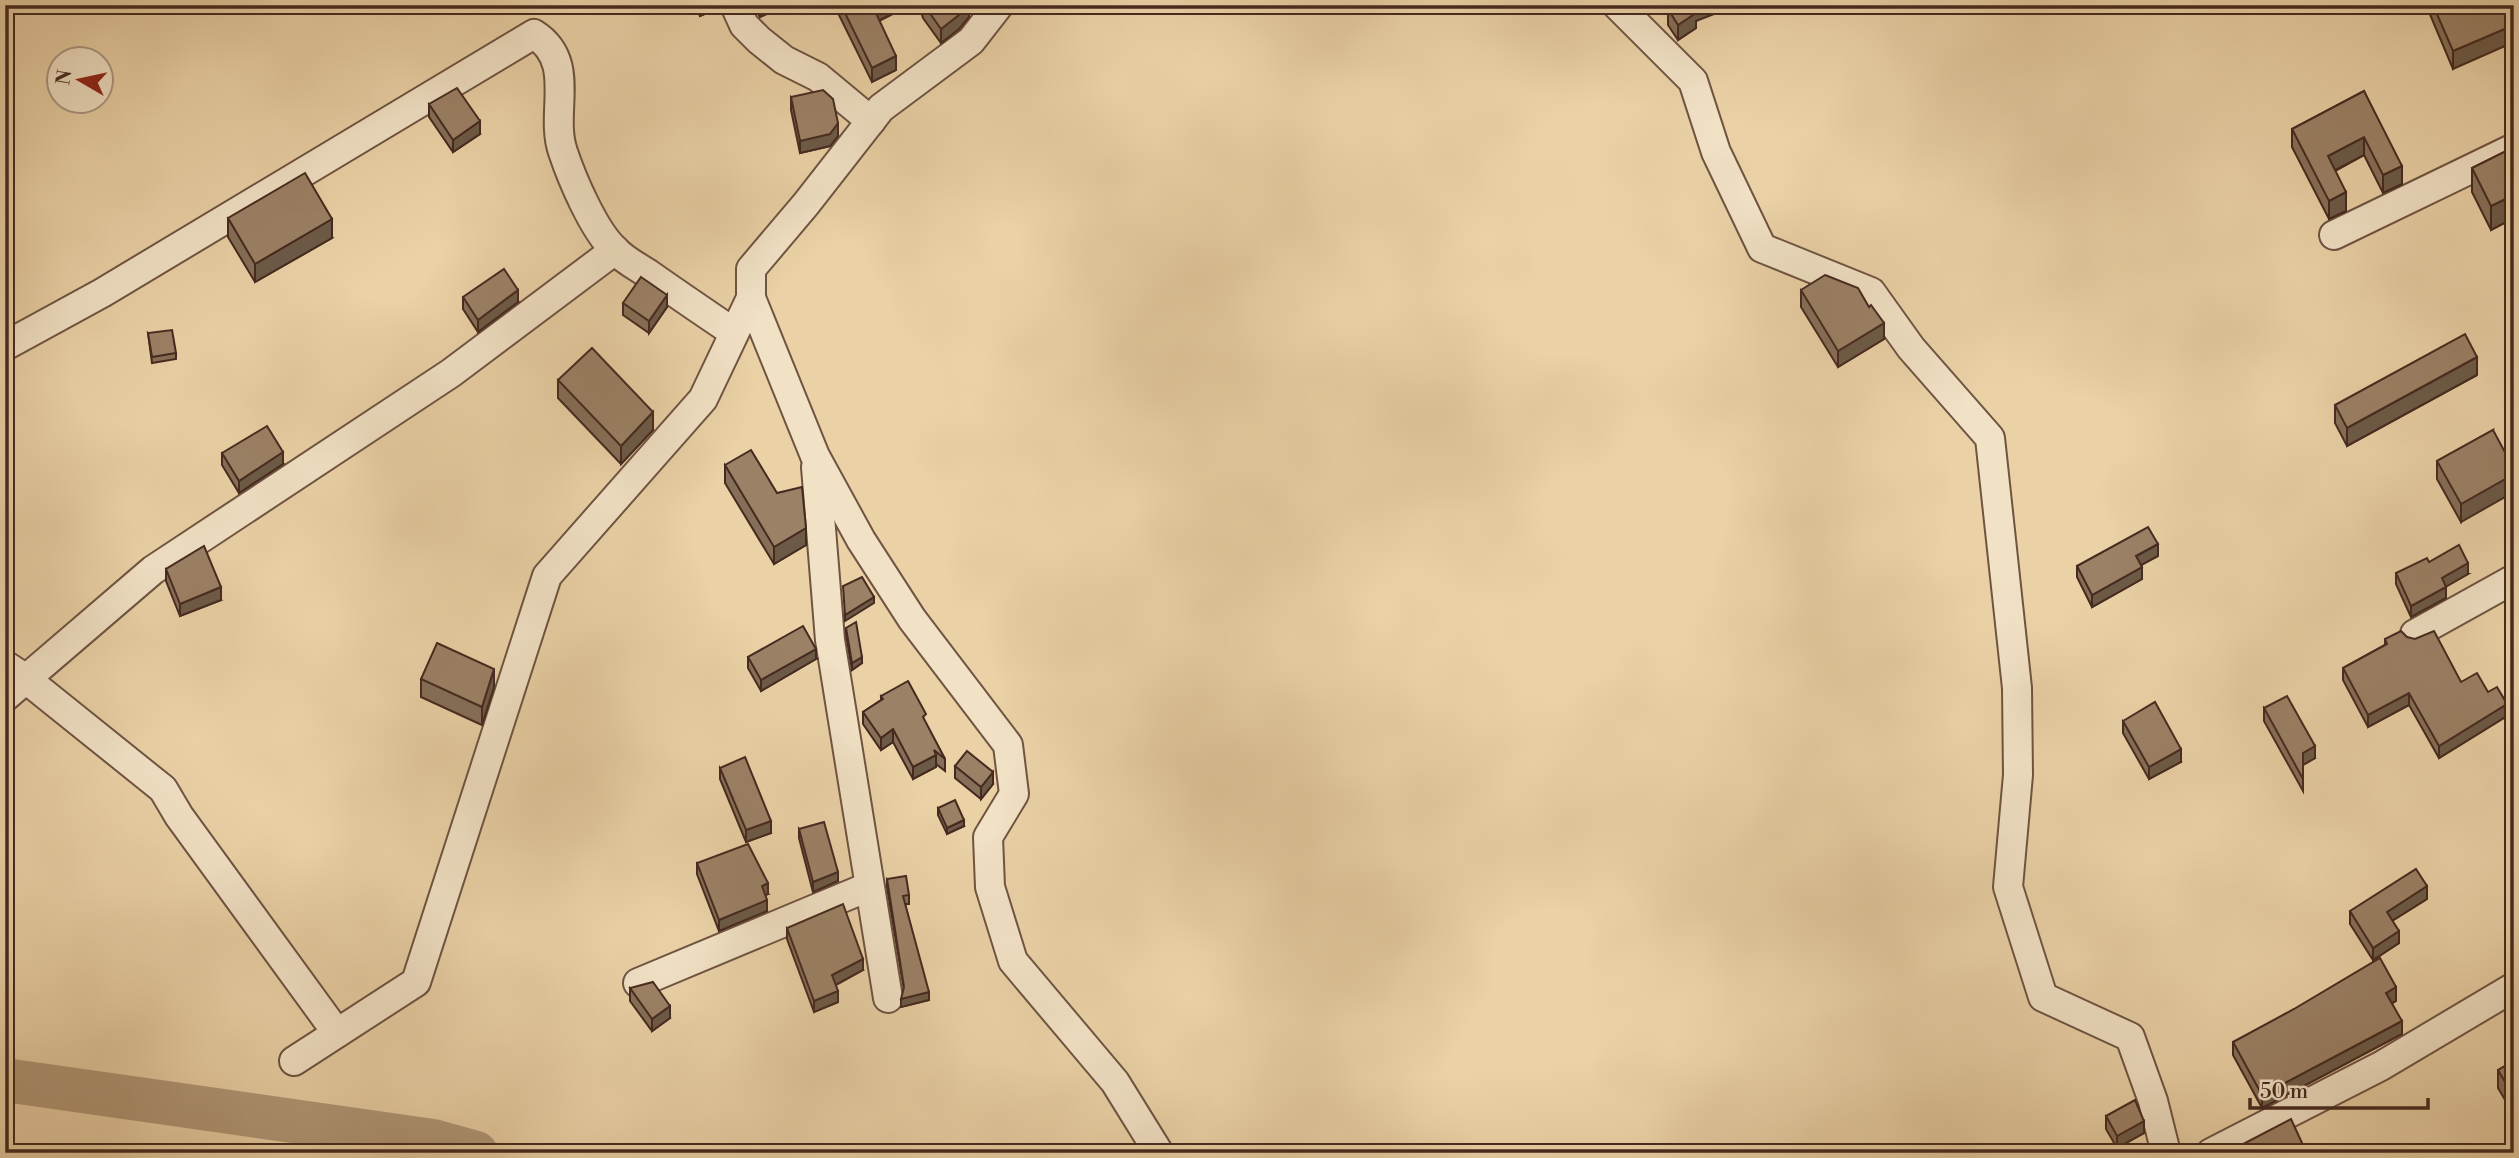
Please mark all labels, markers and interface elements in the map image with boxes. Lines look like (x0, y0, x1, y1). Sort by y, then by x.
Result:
north arrow (46, 46, 116, 116)
text: N (51, 68, 77, 87)
scale bar (2250, 1067, 2428, 1111)
text: 50 m (2260, 1079, 2308, 1105)

